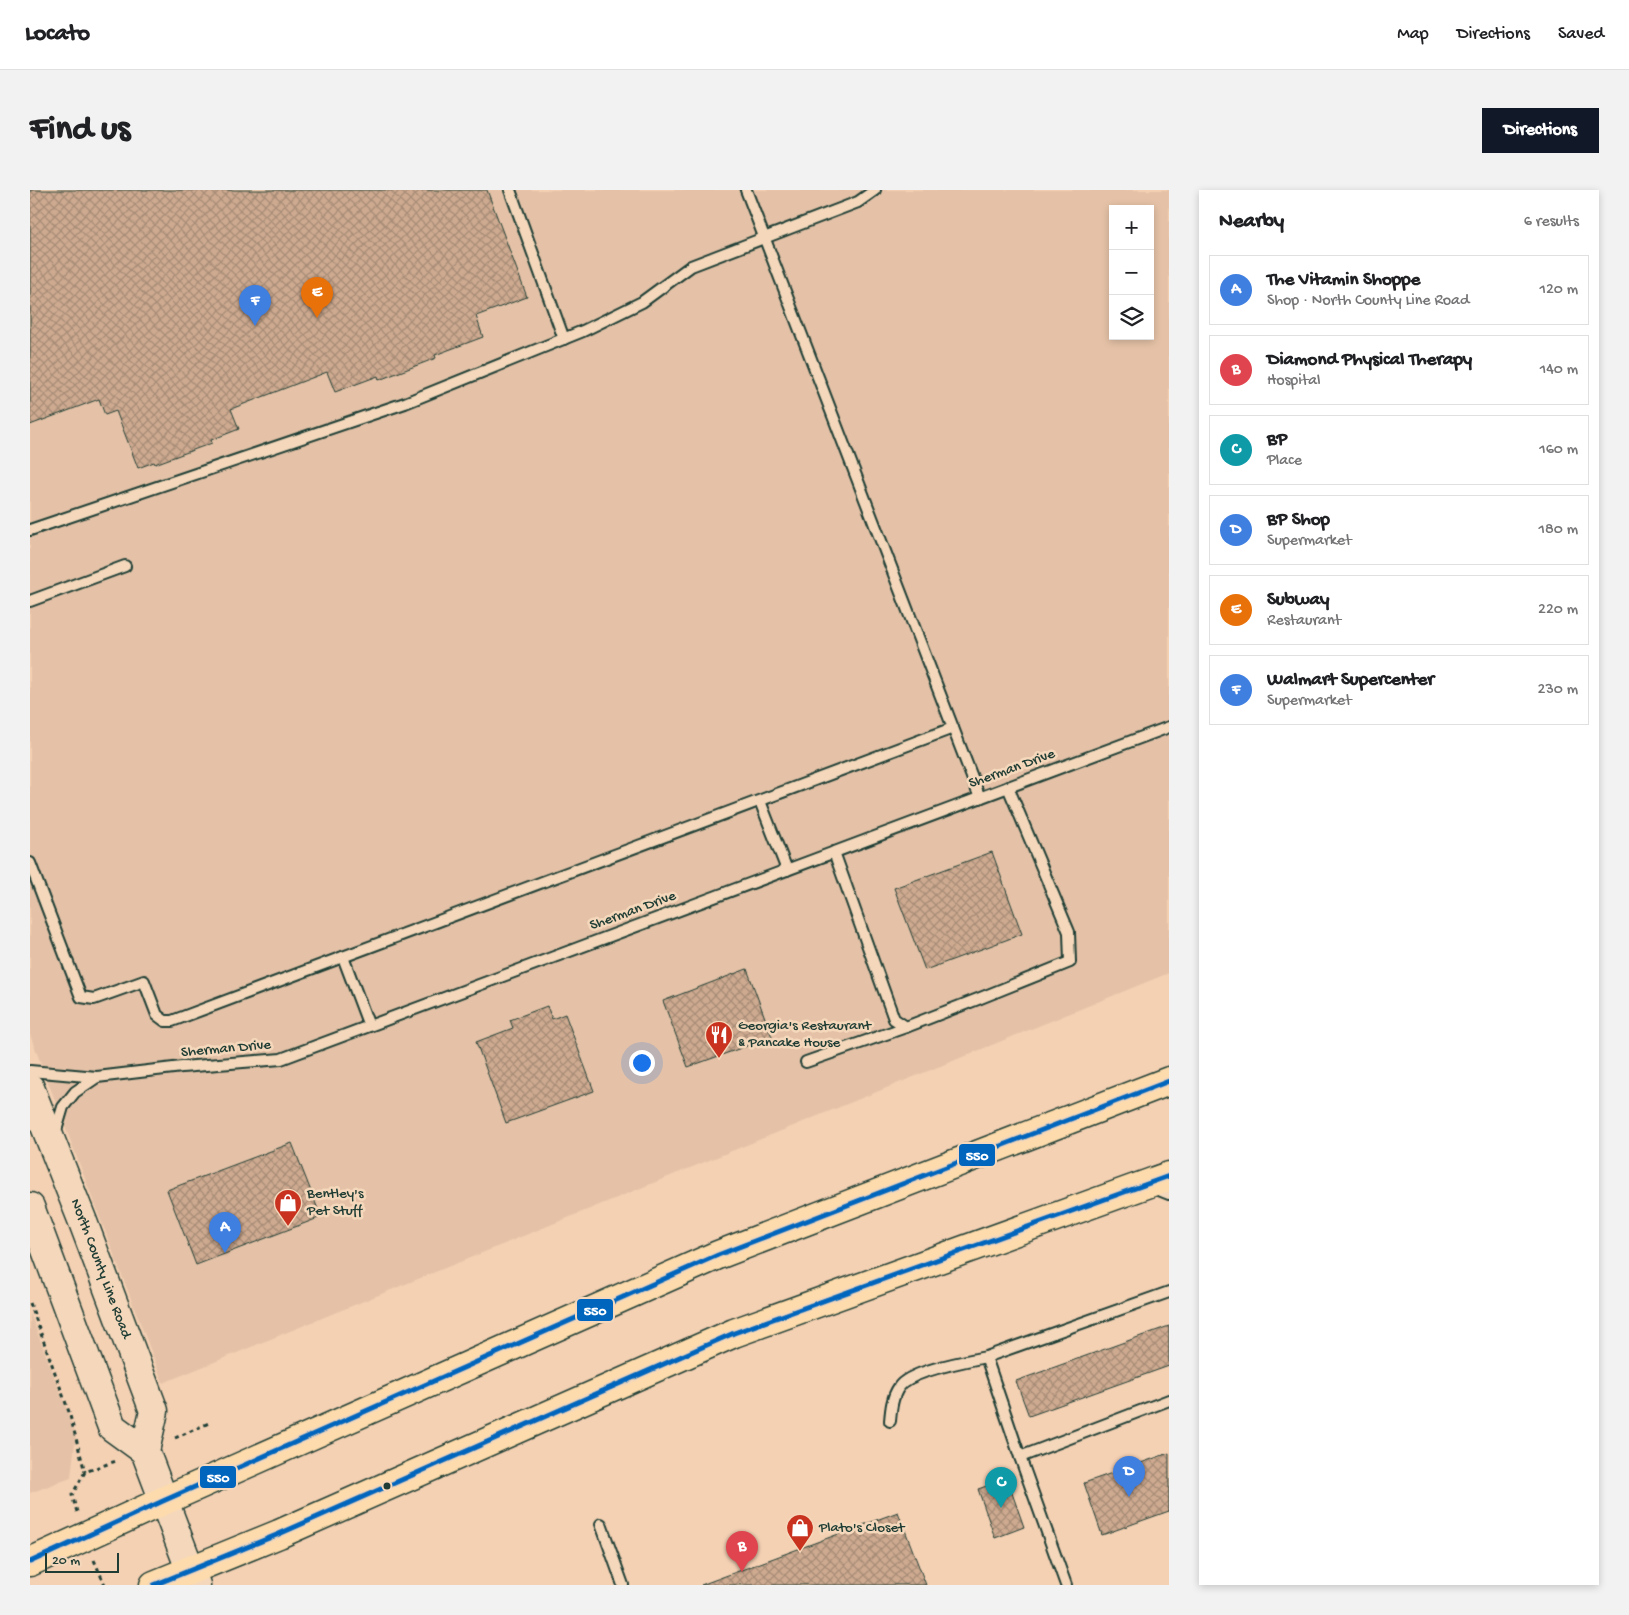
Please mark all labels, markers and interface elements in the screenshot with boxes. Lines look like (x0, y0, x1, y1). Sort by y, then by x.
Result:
text: Locato (25, 20, 90, 49)
text: Map (1397, 24, 1429, 45)
text: Directions (1457, 24, 1530, 45)
text: Saved (1558, 24, 1604, 45)
button: Directions (1482, 108, 1599, 153)
text: Find us (30, 110, 130, 151)
map controls (1109, 205, 1154, 340)
button: + (1109, 205, 1154, 250)
text: Nearby (1219, 210, 1284, 235)
text: 6 results (1524, 213, 1579, 232)
button: − (1109, 250, 1154, 295)
text: The Vitamin Shoppe (1267, 269, 1420, 292)
pin: E (301, 277, 333, 318)
text: A (1231, 281, 1241, 300)
text: 120 m (1539, 281, 1578, 300)
pin: F (239, 285, 271, 326)
text: Shop · North County Line Road (1267, 292, 1469, 311)
button: layers (1109, 295, 1154, 340)
text: Diamond Physical Therapy (1267, 349, 1472, 372)
text: B (1232, 361, 1240, 380)
text: 140 m (1540, 361, 1578, 380)
text: Hospital (1267, 372, 1321, 391)
text: BP (1267, 429, 1287, 452)
text: C (1232, 441, 1240, 460)
text: 160 m (1539, 441, 1578, 460)
text: Place (1267, 452, 1302, 471)
text: BP Shop (1267, 509, 1330, 532)
text: D (1231, 521, 1241, 540)
text: 180 m (1539, 521, 1578, 540)
text: Supermarket (1267, 532, 1352, 551)
text: Subway (1267, 589, 1329, 612)
text: E (1231, 601, 1241, 620)
text: 220 m (1538, 601, 1578, 620)
text: Restaurant (1267, 612, 1341, 631)
text: Walmart Supercenter (1267, 669, 1434, 692)
text: F (1232, 681, 1240, 700)
text: 230 m (1538, 681, 1578, 700)
text: Supermarket (1267, 692, 1352, 711)
street label: Sherman Drive (966, 745, 1058, 793)
street label: Sherman Drive (587, 887, 679, 935)
place label: Georgia's Restaurant & Pancake House (738, 1017, 873, 1052)
restaurant icon: Georgia's Restaurant & Pancake House (704, 1020, 734, 1059)
street label: Sherman Drive (180, 1036, 272, 1062)
your location (629, 1050, 655, 1076)
line badge: 550 (958, 1143, 996, 1167)
text: 550 (966, 1149, 988, 1166)
place label: Bentley's Pet Stuff (306, 1185, 364, 1220)
shop icon: Bentley's Pet Stuff (273, 1188, 303, 1227)
street label: North County Line Road (66, 1196, 135, 1342)
pin: A (209, 1212, 241, 1253)
line badge: 550 (576, 1298, 614, 1322)
text: 550 (584, 1304, 606, 1321)
pin: D (1113, 1456, 1145, 1497)
line badge: 550 (199, 1465, 237, 1489)
pin: C (985, 1467, 1017, 1508)
text: 550 (207, 1471, 229, 1488)
unlabelled marker (382, 1481, 392, 1491)
shop icon: Plato's Closet (785, 1513, 815, 1552)
place label: Plato's Closet (818, 1519, 906, 1537)
pin: B (726, 1531, 758, 1572)
scale bar (45, 1550, 119, 1573)
text: 20 m (52, 1553, 80, 1570)

